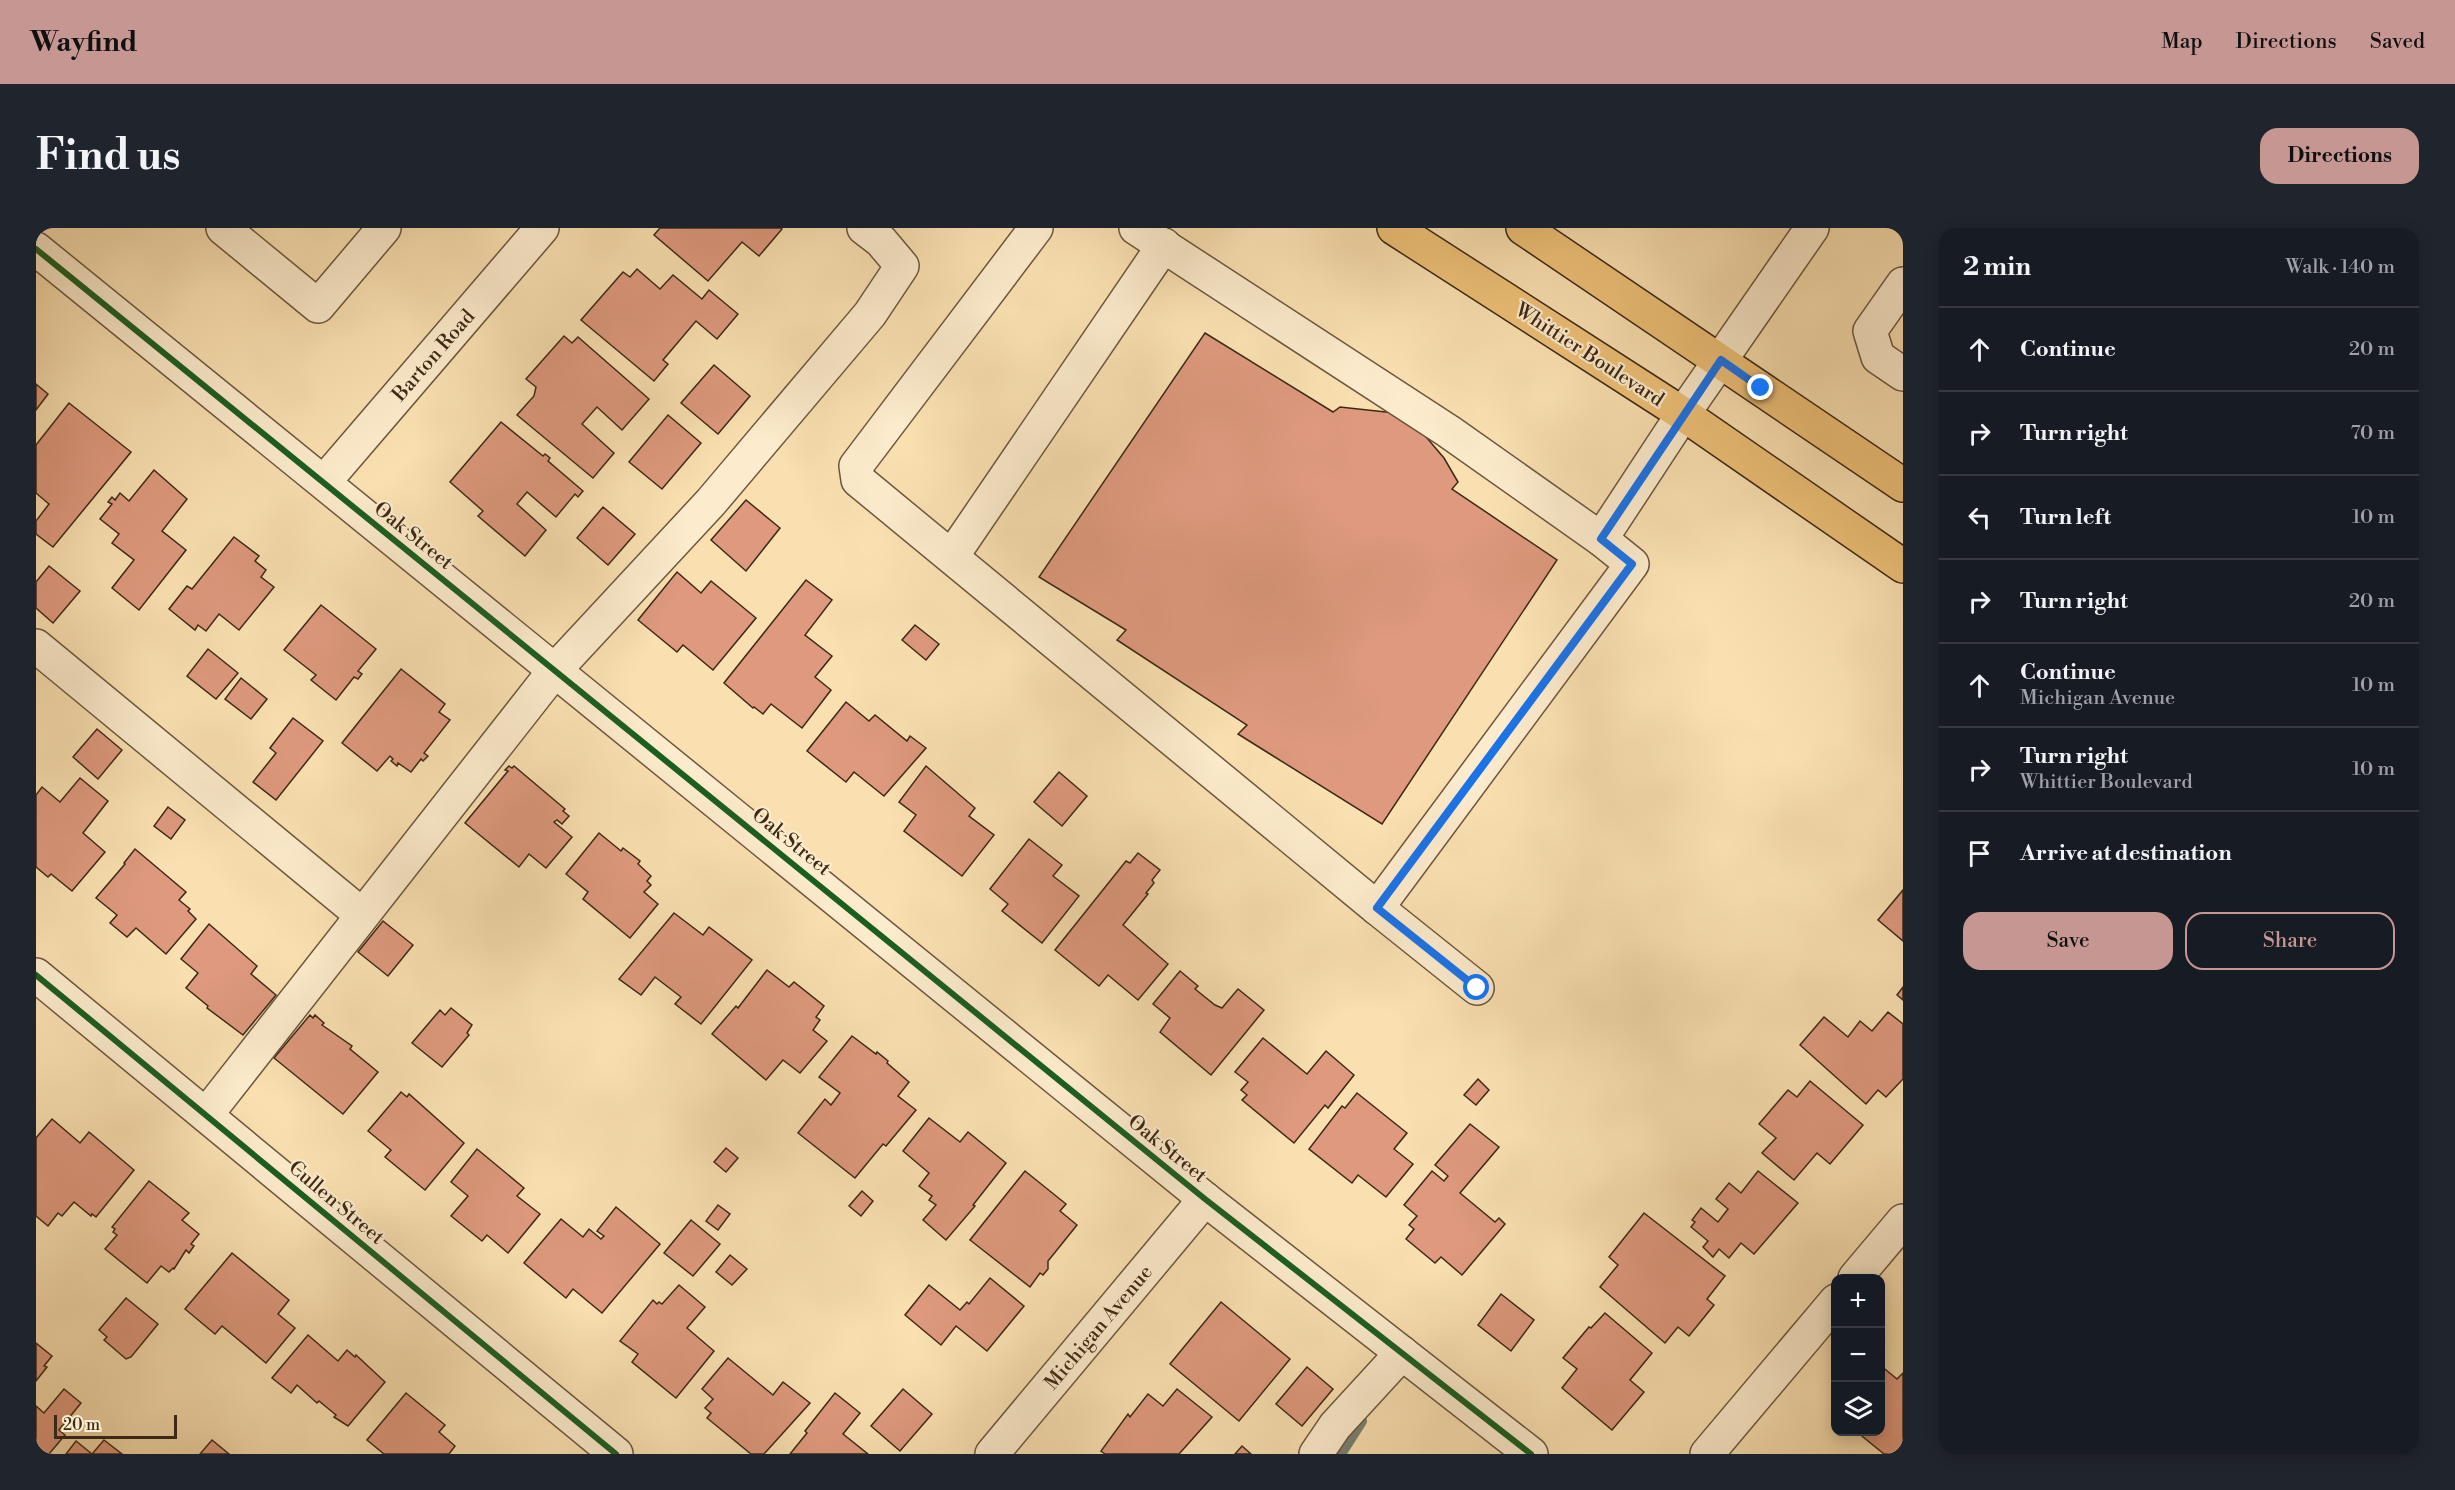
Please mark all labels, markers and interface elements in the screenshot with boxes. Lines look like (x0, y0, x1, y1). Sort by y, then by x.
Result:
text: Wayfind (30, 25, 138, 60)
text: Map (2161, 29, 2203, 55)
text: Directions (2236, 29, 2337, 55)
text: Saved (2370, 29, 2425, 55)
button: Directions (2260, 128, 2419, 184)
text: Find us (36, 130, 180, 183)
text: 2 min (1963, 251, 2031, 283)
text: Walk · 140 m (2285, 255, 2395, 280)
street label: Whittier Boulevard (1509, 297, 1669, 413)
street label: Barton Road (387, 304, 481, 408)
icon: ahead (1963, 333, 1996, 366)
text: Continue (2020, 336, 2116, 363)
text: 20 m (2349, 337, 2395, 362)
route end (1747, 374, 1773, 400)
icon: right (1963, 417, 1996, 450)
text: Turn right (2020, 420, 2128, 447)
text: 70 m (2351, 421, 2395, 446)
street label: Oak Street (368, 497, 458, 576)
icon: left (1963, 501, 1996, 534)
text: Turn left (2020, 504, 2111, 531)
text: 10 m (2352, 505, 2395, 530)
icon: right (1963, 585, 1996, 618)
text: Turn right (2020, 588, 2128, 615)
text: 20 m (2349, 589, 2395, 614)
text: Continue (2020, 659, 2116, 686)
icon: ahead (1963, 669, 1996, 702)
text: 10 m (2352, 673, 2395, 698)
text: Michigan Avenue (2020, 686, 2175, 711)
text: Turn right (2020, 743, 2128, 770)
icon: right (1963, 753, 1996, 786)
text: 10 m (2352, 757, 2395, 782)
text: Whittier Boulevard (2020, 770, 2193, 795)
street label: Oak Street (746, 803, 836, 882)
icon: arrive (1963, 837, 1996, 870)
text: Arrive at destination (2020, 840, 2232, 867)
button: Save (1963, 912, 2173, 970)
button: Share (2185, 912, 2395, 970)
route start (1463, 974, 1489, 1000)
street label: Oak Street (1122, 1110, 1212, 1189)
street label: Cullen Street (283, 1156, 389, 1250)
street label: Michigan Avenue (1040, 1260, 1159, 1395)
map controls (1831, 1274, 1885, 1436)
button: + (1831, 1274, 1885, 1328)
button: − (1831, 1328, 1885, 1382)
button: layers (1831, 1382, 1885, 1436)
scale bar (54, 1412, 177, 1440)
text: 20 m (63, 1415, 100, 1435)

